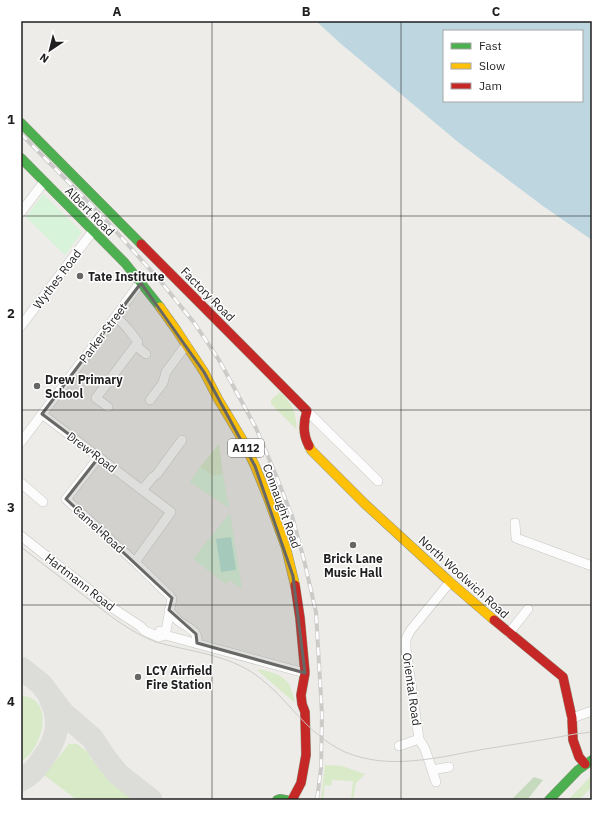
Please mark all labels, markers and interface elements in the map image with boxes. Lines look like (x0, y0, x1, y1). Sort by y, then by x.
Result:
text: A (113, 3, 122, 20)
text: B (302, 3, 311, 20)
text: C (492, 3, 501, 20)
north arrow (30, 30, 70, 70)
legend (443, 30, 583, 102)
text: Fast (479, 38, 502, 53)
text: N (37, 50, 52, 66)
text: Slow (479, 58, 505, 73)
text: Jam (479, 78, 502, 93)
text: 1 (7, 111, 15, 128)
street label: Albert Road (62, 183, 118, 239)
street label: Wythes Road (30, 246, 84, 312)
street label: Factory Road (178, 264, 238, 324)
place label: Tate Institute (88, 269, 165, 284)
marker: Tate Institute (75, 271, 85, 281)
street label: Parker Street (76, 300, 130, 366)
text: 2 (7, 305, 15, 322)
place label: Drew Primary School (45, 372, 123, 401)
marker: Drew Primary School (32, 381, 42, 391)
street label: Drew Road (64, 428, 120, 476)
road number: A112 (228, 439, 264, 457)
street label: Connaught Road (260, 462, 304, 550)
text: 3 (7, 499, 15, 516)
street label: Camel Road (70, 502, 128, 556)
street label: North Woolwich Road (416, 533, 512, 621)
marker: Brick Lane Music Hall (348, 540, 358, 550)
street label: Hartmann Road (42, 550, 118, 614)
place label: Brick Lane Music Hall (323, 551, 383, 580)
street label: Oriental Road (399, 652, 425, 726)
place label: LCY Airfield Fire Station (146, 663, 212, 692)
marker: LCY Airfield Fire Station (133, 672, 143, 682)
text: 4 (7, 693, 15, 710)

